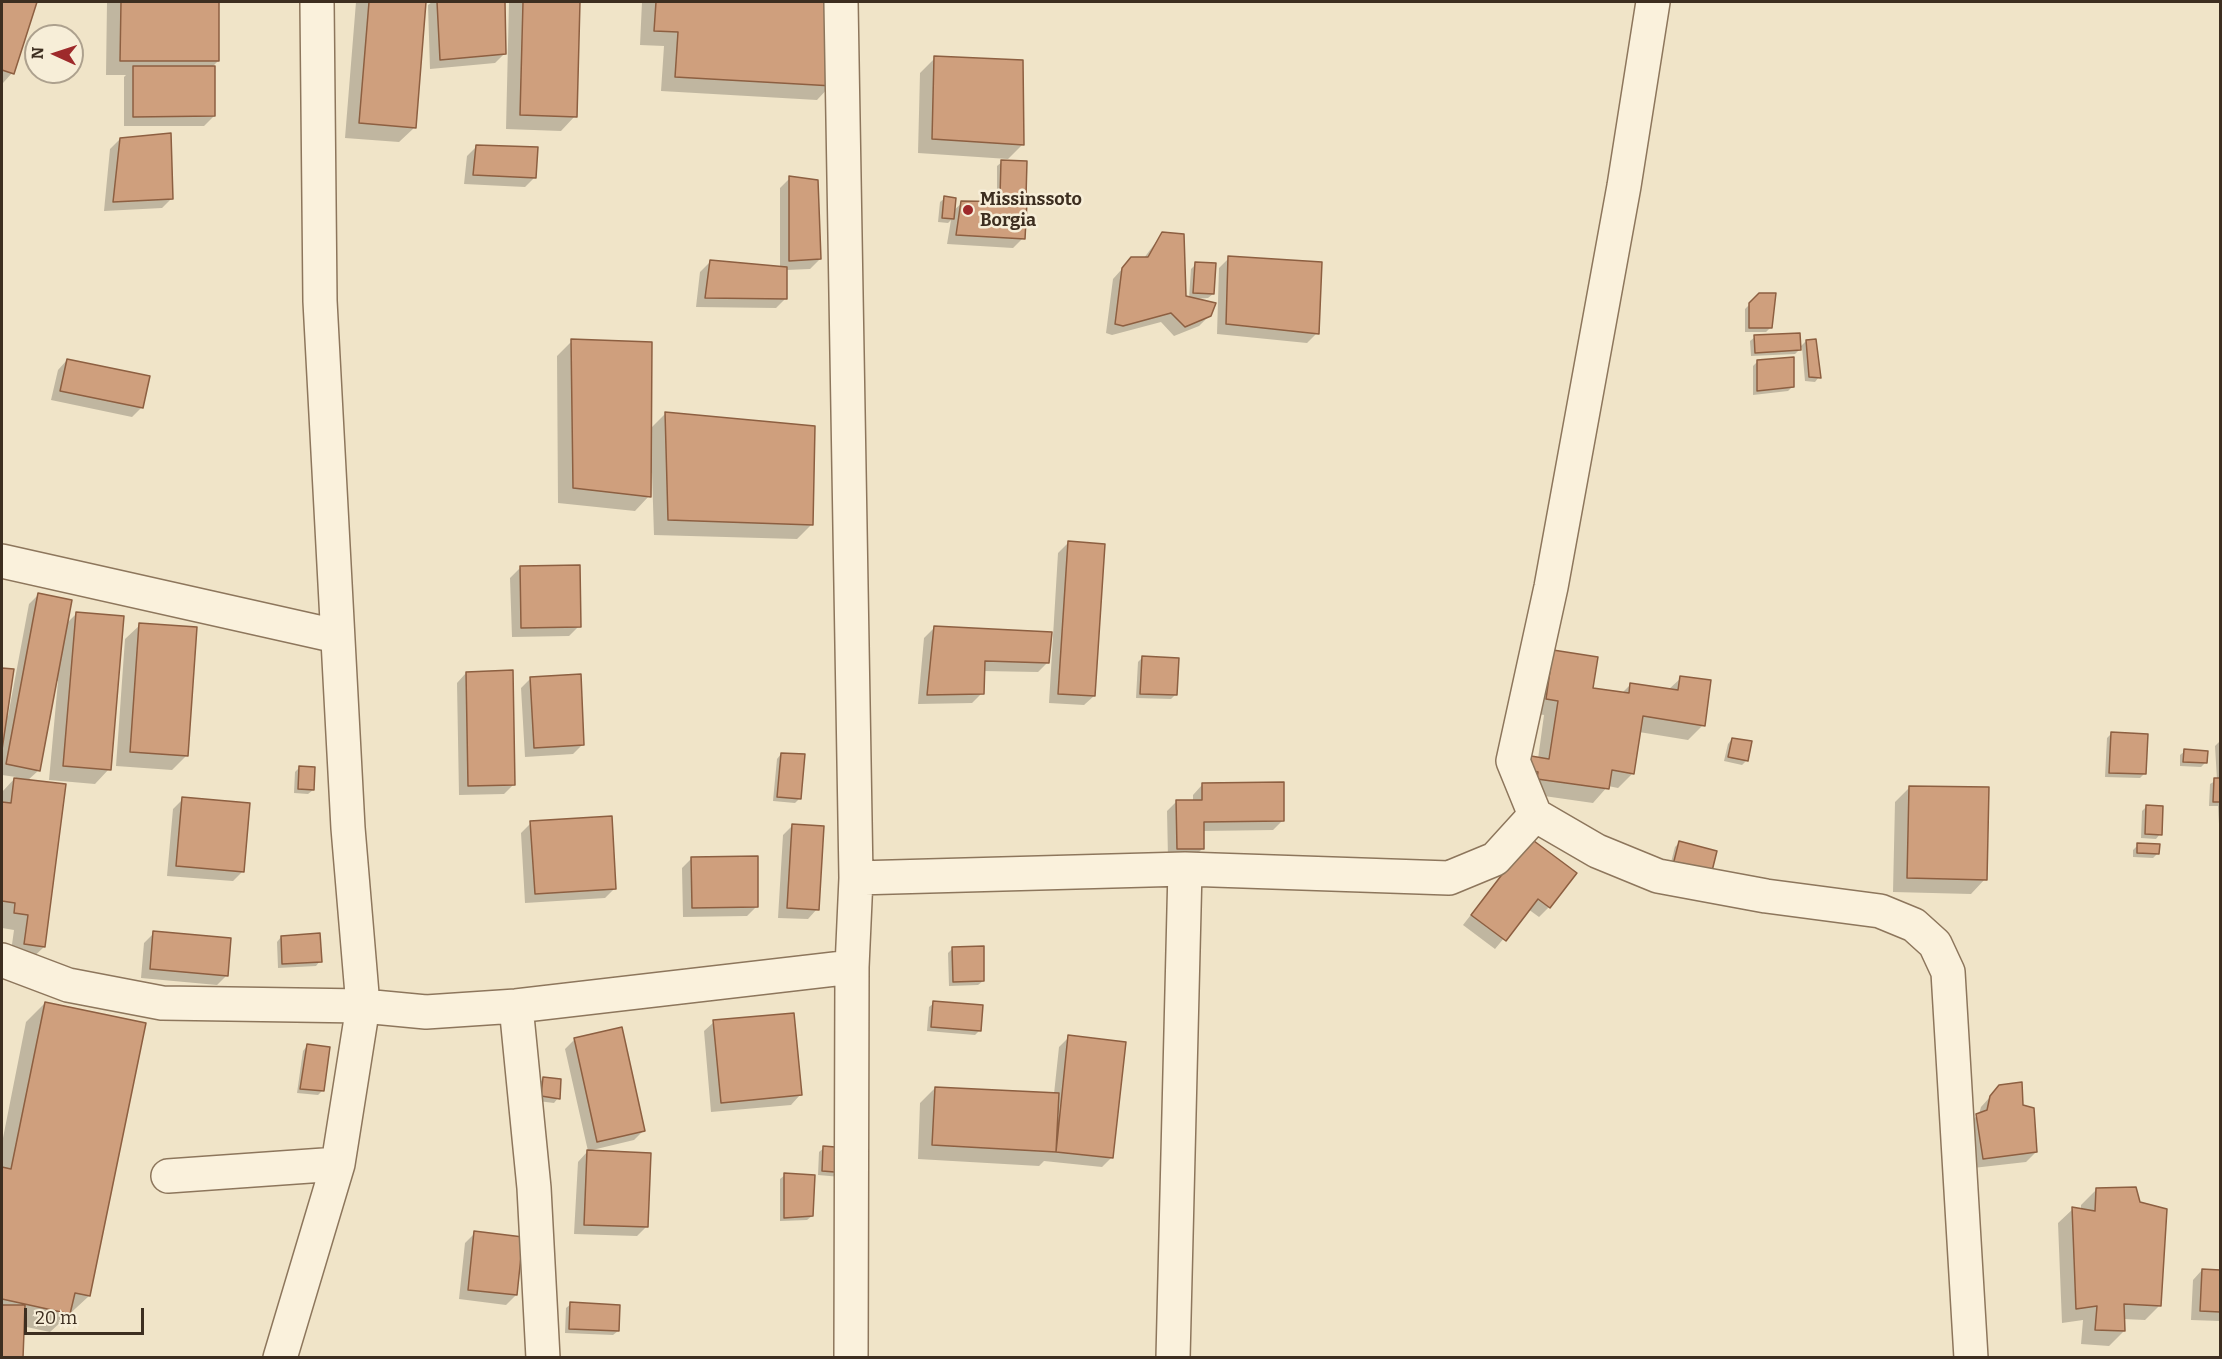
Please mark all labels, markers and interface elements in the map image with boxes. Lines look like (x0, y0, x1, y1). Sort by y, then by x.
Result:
north arrow (24, 24, 84, 84)
text: N (28, 46, 47, 60)
place label: Missinssoto Borgia (980, 189, 1082, 232)
marker: Missinssoto Borgia (961, 203, 975, 217)
scale bar (27, 1296, 147, 1334)
text: 20 m (35, 1307, 77, 1329)

